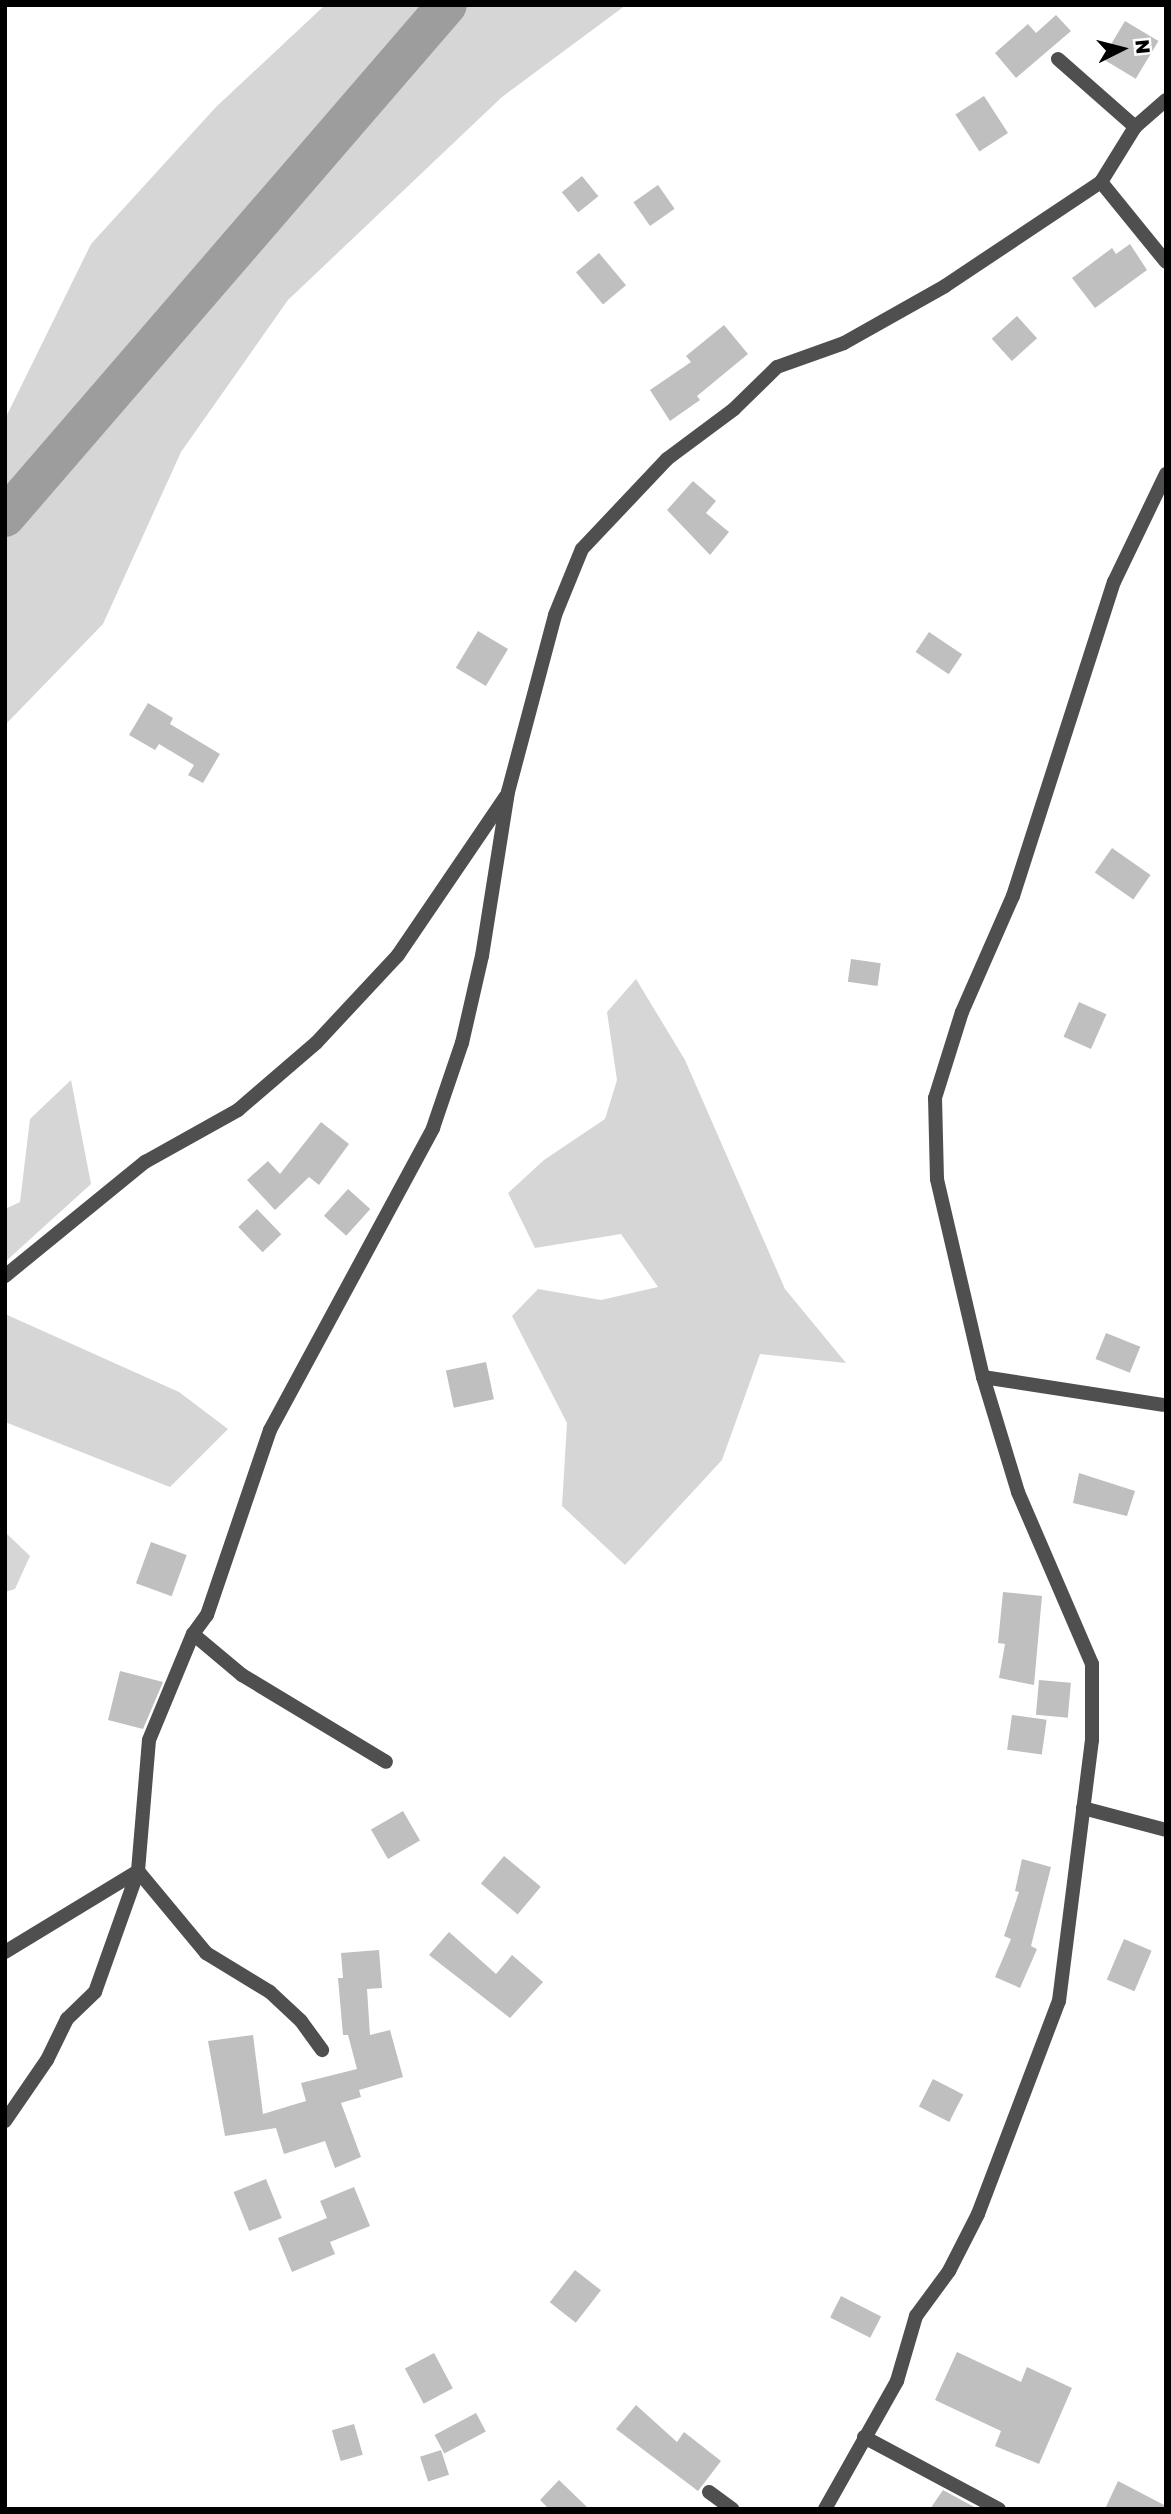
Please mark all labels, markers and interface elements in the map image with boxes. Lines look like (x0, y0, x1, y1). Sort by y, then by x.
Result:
north arrow (1087, 14, 1157, 84)
text: N (1131, 38, 1156, 55)

